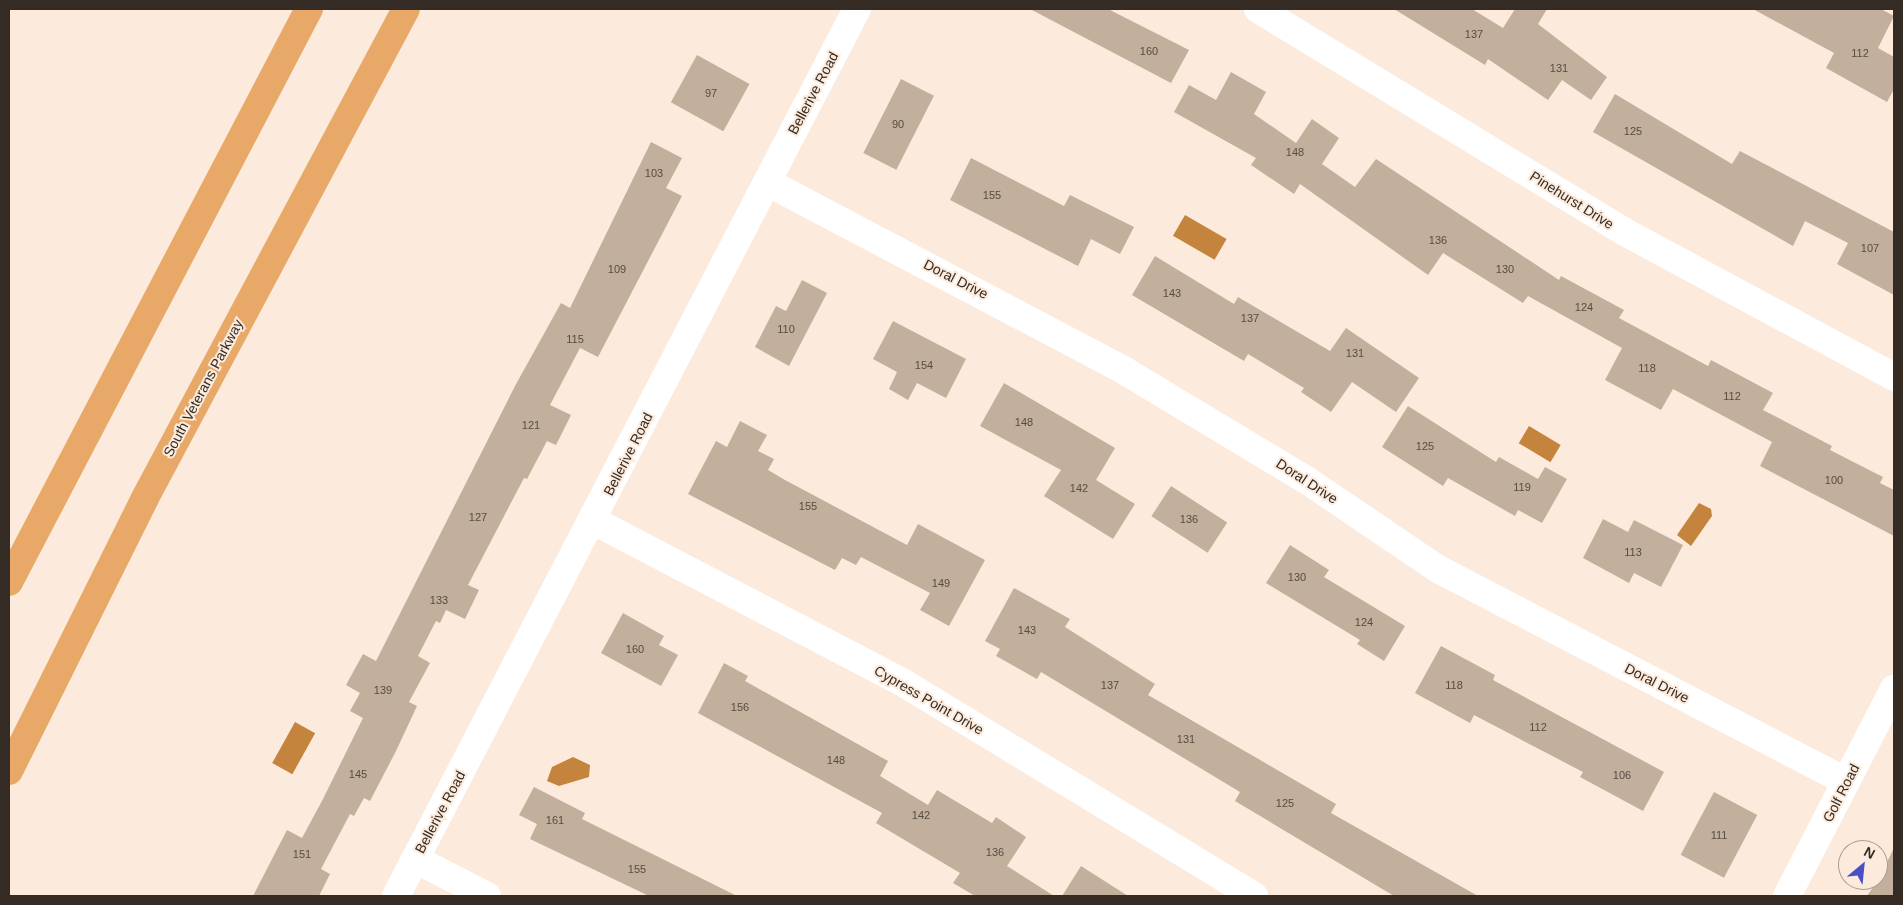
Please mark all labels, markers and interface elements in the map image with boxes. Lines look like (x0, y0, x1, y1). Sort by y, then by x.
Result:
house number: 137 (1465, 27, 1483, 41)
house number: 160 (1140, 44, 1158, 58)
house number: 112 (1851, 46, 1869, 60)
street label: Bellerive Road (784, 49, 842, 137)
house number: 131 (1550, 61, 1568, 75)
house number: 97 (705, 86, 717, 100)
house number: 90 (892, 117, 904, 131)
house number: 125 (1624, 124, 1642, 138)
house number: 148 (1286, 145, 1304, 159)
house number: 103 (645, 166, 663, 180)
street label: Pinehurst Drive (1527, 168, 1617, 232)
house number: 155 (983, 188, 1001, 202)
house number: 136 (1429, 233, 1447, 247)
house number: 107 (1861, 241, 1879, 255)
street label: Doral Drive (921, 256, 991, 302)
house number: 109 (608, 262, 626, 276)
house number: 130 (1496, 262, 1514, 276)
house number: 143 (1163, 286, 1181, 300)
house number: 124 (1575, 300, 1593, 314)
house number: 137 (1241, 311, 1259, 325)
street label: South Veterans Parkway (160, 316, 246, 460)
house number: 110 (777, 322, 795, 336)
house number: 115 (566, 332, 584, 346)
house number: 131 (1346, 346, 1364, 360)
house number: 154 (915, 358, 933, 372)
house number: 118 (1638, 361, 1656, 375)
house number: 112 (1723, 389, 1741, 403)
street label: Bellerive Road (600, 410, 656, 498)
house number: 148 (1015, 415, 1033, 429)
house number: 121 (522, 418, 540, 432)
house number: 125 (1416, 439, 1434, 453)
street label: Doral Drive (1273, 455, 1341, 507)
house number: 100 (1825, 473, 1843, 487)
house number: 119 (1513, 480, 1531, 494)
house number: 142 (1070, 481, 1088, 495)
house number: 155 (799, 499, 817, 513)
house number: 127 (469, 510, 487, 524)
house number: 136 (1180, 512, 1198, 526)
house number: 113 (1624, 545, 1642, 559)
house number: 130 (1288, 570, 1306, 584)
house number: 149 (932, 576, 950, 590)
house number: 133 (430, 593, 448, 607)
house number: 124 (1355, 615, 1373, 629)
house number: 143 (1018, 623, 1036, 637)
house number: 160 (626, 642, 644, 656)
street label: Doral Drive (1622, 660, 1692, 706)
street label: Cypress Point Drive (871, 662, 987, 738)
house number: 137 (1101, 678, 1119, 692)
house number: 118 (1445, 678, 1463, 692)
house number: 139 (374, 683, 392, 697)
house number: 156 (731, 700, 749, 714)
house number: 112 (1529, 720, 1547, 734)
house number: 131 (1177, 732, 1195, 746)
house number: 148 (827, 753, 845, 767)
street label: Golf Road (1819, 761, 1863, 825)
house number: 145 (349, 767, 367, 781)
street label: Bellerive Road (411, 768, 469, 856)
house number: 106 (1613, 768, 1631, 782)
house number: 125 (1276, 796, 1294, 810)
house number: 142 (912, 808, 930, 822)
house number: 161 (546, 813, 564, 827)
house number: 111 (1711, 828, 1727, 842)
north arrow (1838, 840, 1888, 890)
text: N (1861, 843, 1878, 862)
house number: 136 (986, 845, 1004, 859)
house number: 151 (293, 847, 311, 861)
house number: 155 (628, 862, 646, 876)

